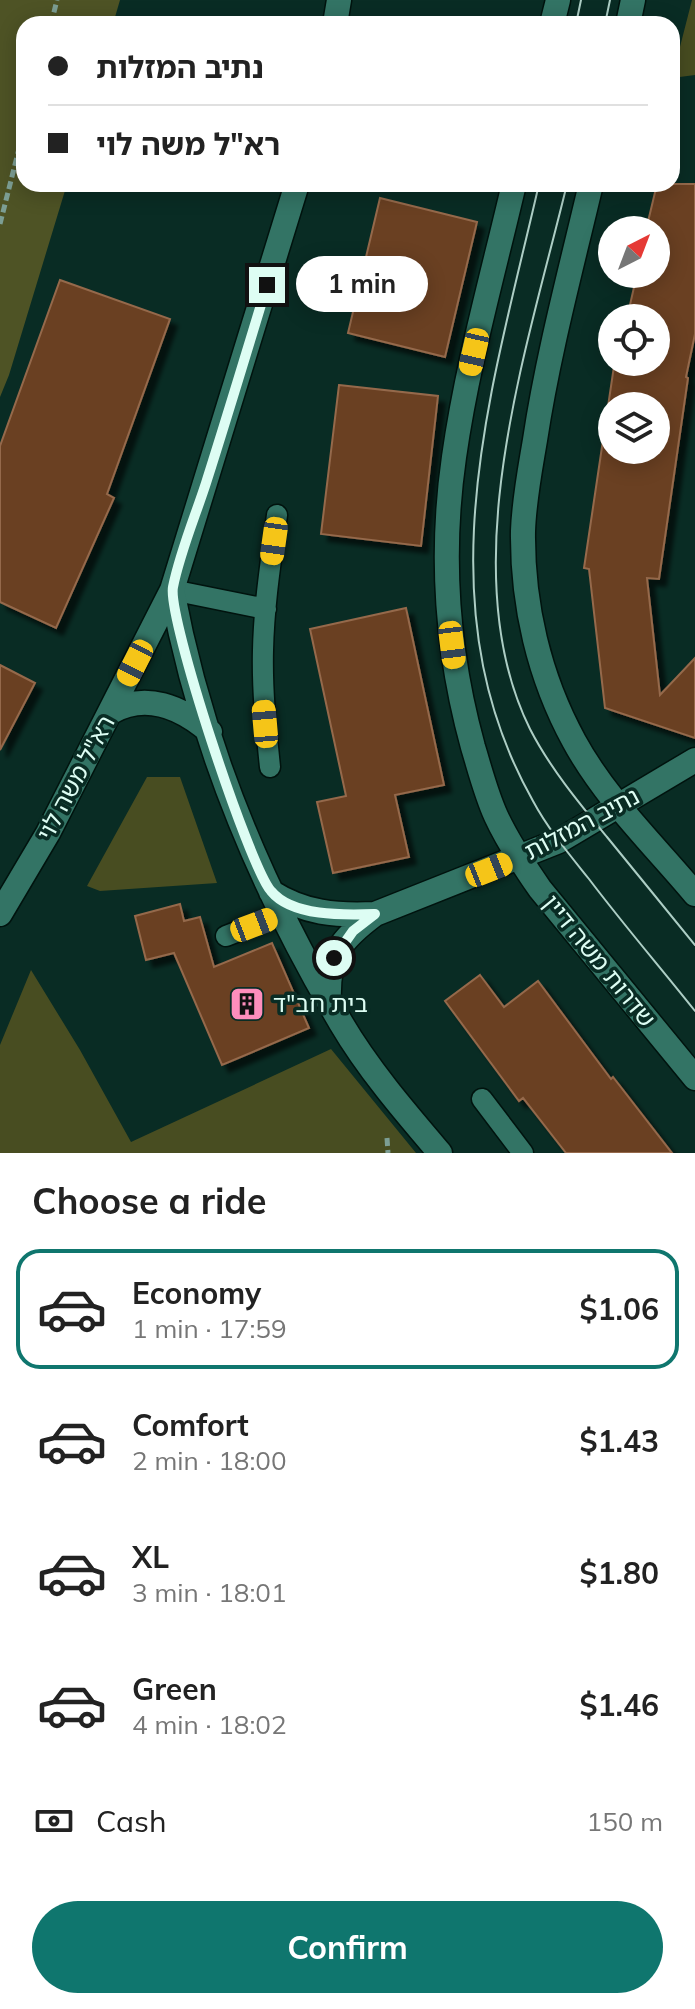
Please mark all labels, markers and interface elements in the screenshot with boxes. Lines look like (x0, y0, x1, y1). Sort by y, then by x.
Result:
text: נתיב המזלות (96, 48, 264, 86)
text: רא"ל משה לוי (96, 125, 280, 163)
north arrow (598, 216, 670, 288)
map controls (598, 216, 670, 464)
callout: 1 min (295, 257, 427, 313)
route end (249, 267, 285, 303)
text: 1 min (328, 267, 396, 300)
button: locate (598, 304, 670, 376)
car (457, 326, 491, 378)
button: layers (598, 392, 670, 464)
car (259, 516, 289, 566)
car (437, 620, 467, 670)
car (113, 636, 157, 690)
car (251, 699, 279, 749)
street label: רא"ל משה לוי (30, 710, 121, 845)
street label: נתיב המזלות (519, 780, 644, 866)
car (462, 850, 516, 890)
street label: שדרות משה דיין (537, 888, 662, 1033)
car (227, 905, 281, 945)
route start (316, 940, 352, 976)
building icon: בית חב"ד (228, 985, 266, 1023)
place label: בית חב"ד (273, 988, 368, 1018)
text: Choose a ride (32, 1178, 266, 1223)
icon: car (36, 1273, 108, 1345)
text: Economy (132, 1274, 261, 1312)
text: $1.06 (580, 1290, 659, 1328)
text: 1 min · 17:59 (132, 1312, 287, 1345)
icon: car (36, 1405, 108, 1477)
text: Comfort (132, 1406, 249, 1444)
text: $1.43 (580, 1422, 659, 1460)
text: 2 min · 18:00 (132, 1444, 287, 1477)
icon: car (36, 1537, 108, 1609)
text: XL (132, 1538, 169, 1576)
text: $1.80 (580, 1554, 659, 1592)
text: 3 min · 18:01 (132, 1576, 287, 1609)
icon: car (36, 1669, 108, 1741)
text: Green (132, 1670, 217, 1708)
text: $1.46 (580, 1686, 659, 1724)
text: 4 min · 18:02 (132, 1708, 287, 1741)
icon: cash (32, 1799, 76, 1843)
text: Cash (96, 1802, 167, 1840)
text: 150 m (587, 1805, 663, 1838)
button: Confirm (32, 1901, 663, 1993)

